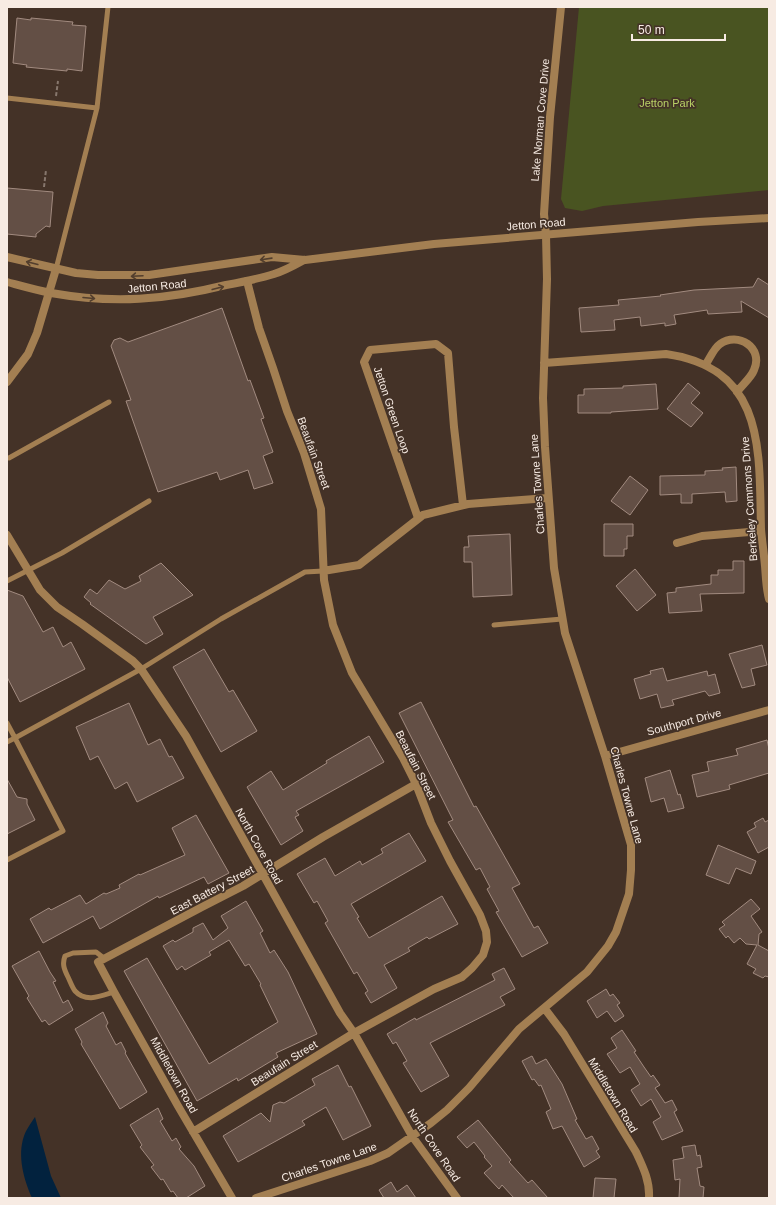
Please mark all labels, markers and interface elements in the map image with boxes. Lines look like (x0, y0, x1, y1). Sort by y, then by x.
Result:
scale bar (632, 16, 725, 42)
text: 50 m (638, 23, 665, 37)
street label: Lake Norman Cove Drive (529, 58, 551, 182)
park label: Jetton Park (639, 97, 695, 109)
street label: Jetton Road (506, 215, 566, 233)
one-way arrow (260, 255, 273, 263)
one-way arrow (25, 259, 38, 266)
one-way arrow (131, 272, 144, 280)
street label: Jetton Road (127, 277, 187, 295)
one-way arrow (211, 283, 224, 291)
one-way arrow (82, 295, 95, 302)
street label: Jetton Green Loop (371, 365, 413, 455)
street label: Beaufain Street (295, 415, 333, 491)
street label: Charles Towne Lane (528, 434, 546, 534)
street label: Berkeley Commons Drive (739, 436, 759, 562)
street label: Southport Drive (646, 706, 722, 738)
street label: Beaufain Street (393, 728, 439, 802)
street label: Charles Towne Lane (608, 745, 646, 845)
street label: North Cove Road (233, 806, 285, 886)
street label: East Battery Street (168, 863, 256, 917)
street label: Middletown Road (148, 1035, 200, 1115)
street label: Beaufain Street (249, 1038, 319, 1088)
street label: Middletown Road (586, 1055, 640, 1135)
street label: North Cove Road (405, 1106, 463, 1184)
street label: Charles Towne Lane (280, 1140, 378, 1184)

